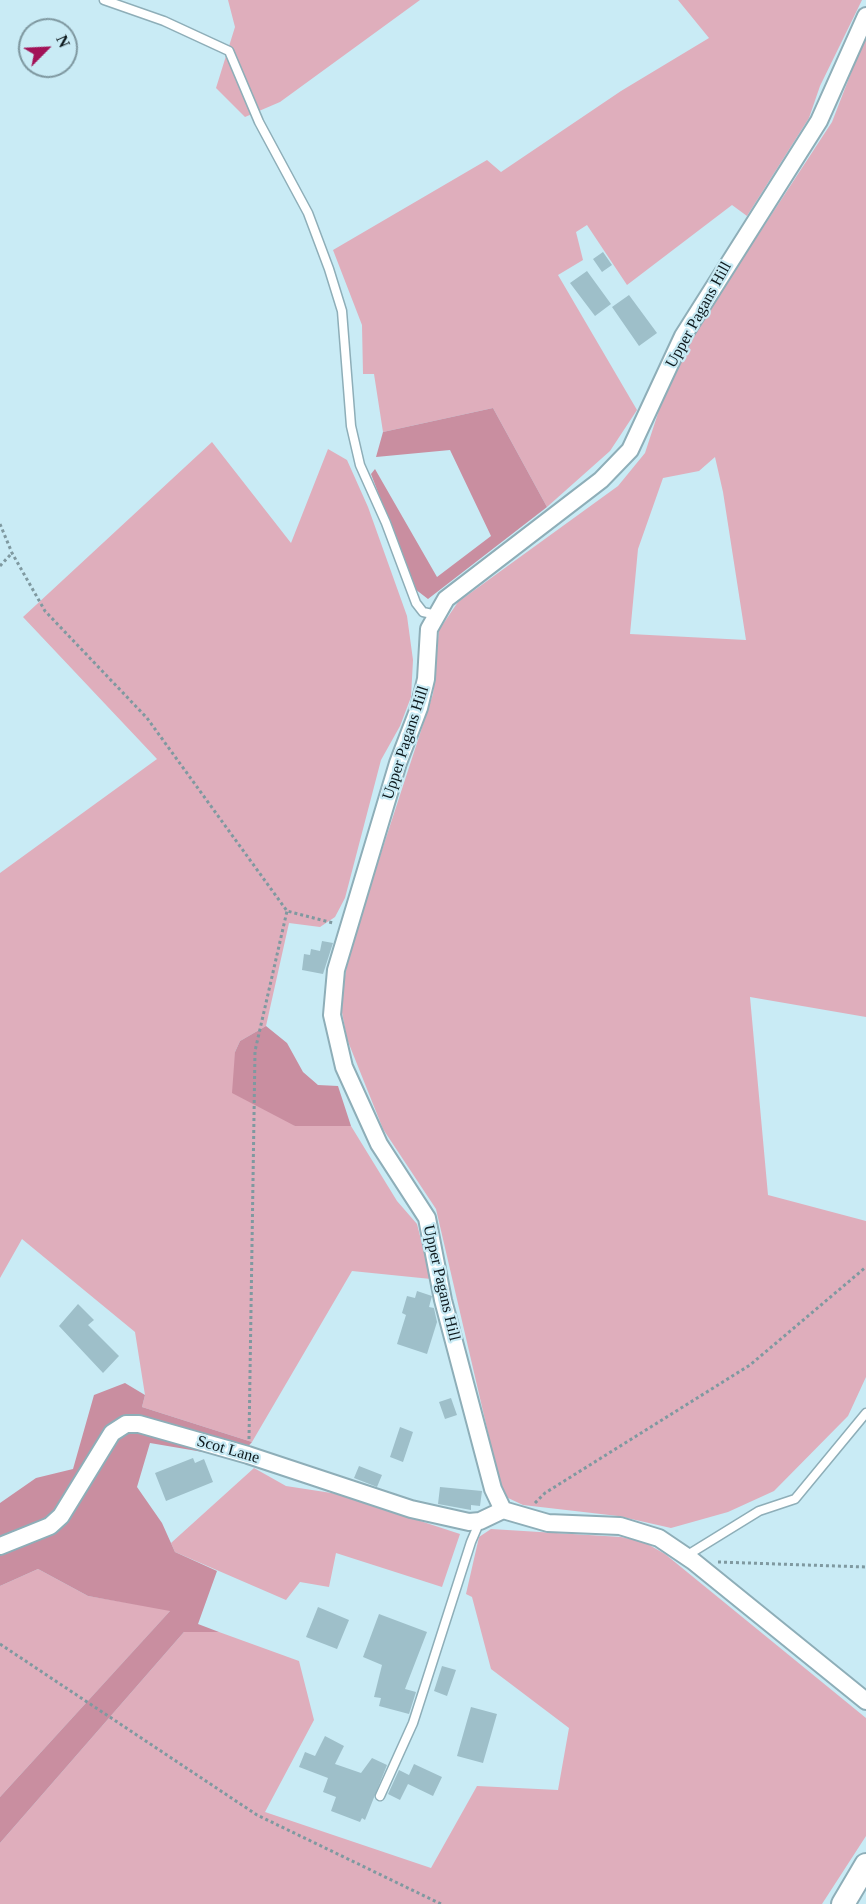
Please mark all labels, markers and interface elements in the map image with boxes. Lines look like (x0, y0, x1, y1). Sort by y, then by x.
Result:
north arrow (18, 18, 78, 78)
text: N (53, 33, 73, 50)
street label: Upper Pagans Hill (662, 259, 736, 371)
street label: Upper Pagans Hill (379, 684, 433, 802)
street label: Upper Pagans Hill (418, 1223, 464, 1343)
street label: Scot Lane (194, 1432, 262, 1468)

